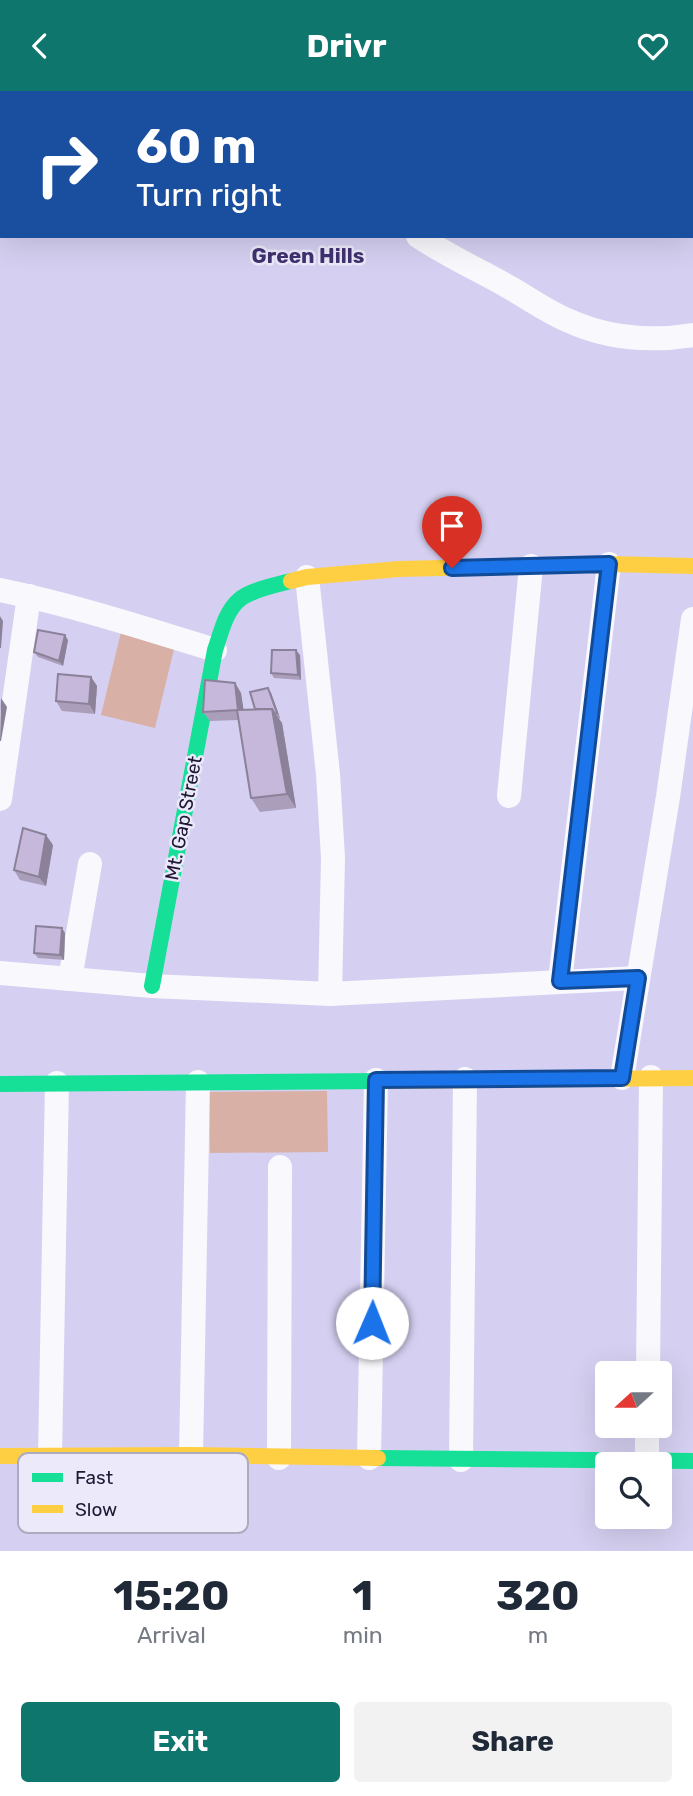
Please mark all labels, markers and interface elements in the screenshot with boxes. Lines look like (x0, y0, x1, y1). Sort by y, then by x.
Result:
icon: back (21, 27, 59, 65)
text: Drivr (306, 27, 387, 65)
icon: heart (634, 27, 672, 65)
text: 60 m (136, 117, 257, 175)
icon: right (21, 119, 112, 210)
text: Turn right (136, 176, 281, 214)
district label: Green Hills (252, 243, 364, 268)
pin (422, 496, 482, 568)
icon: arrive (433, 507, 471, 545)
street label: Mt. Gap Street (160, 753, 207, 882)
position arrow (335, 1286, 409, 1360)
north arrow (595, 1361, 672, 1439)
map controls (595, 1361, 672, 1529)
button: search (595, 1452, 672, 1529)
legend (18, 1453, 248, 1533)
text: Fast (75, 1466, 114, 1489)
text: Slow (75, 1498, 117, 1521)
text: 15:20 (113, 1571, 229, 1621)
text: 1 (352, 1571, 373, 1621)
text: 320 (496, 1571, 580, 1621)
text: Arrival (137, 1621, 206, 1649)
text: min (343, 1621, 383, 1649)
text: m (528, 1621, 548, 1649)
button: Exit (21, 1702, 340, 1782)
button: Share (354, 1702, 672, 1782)

